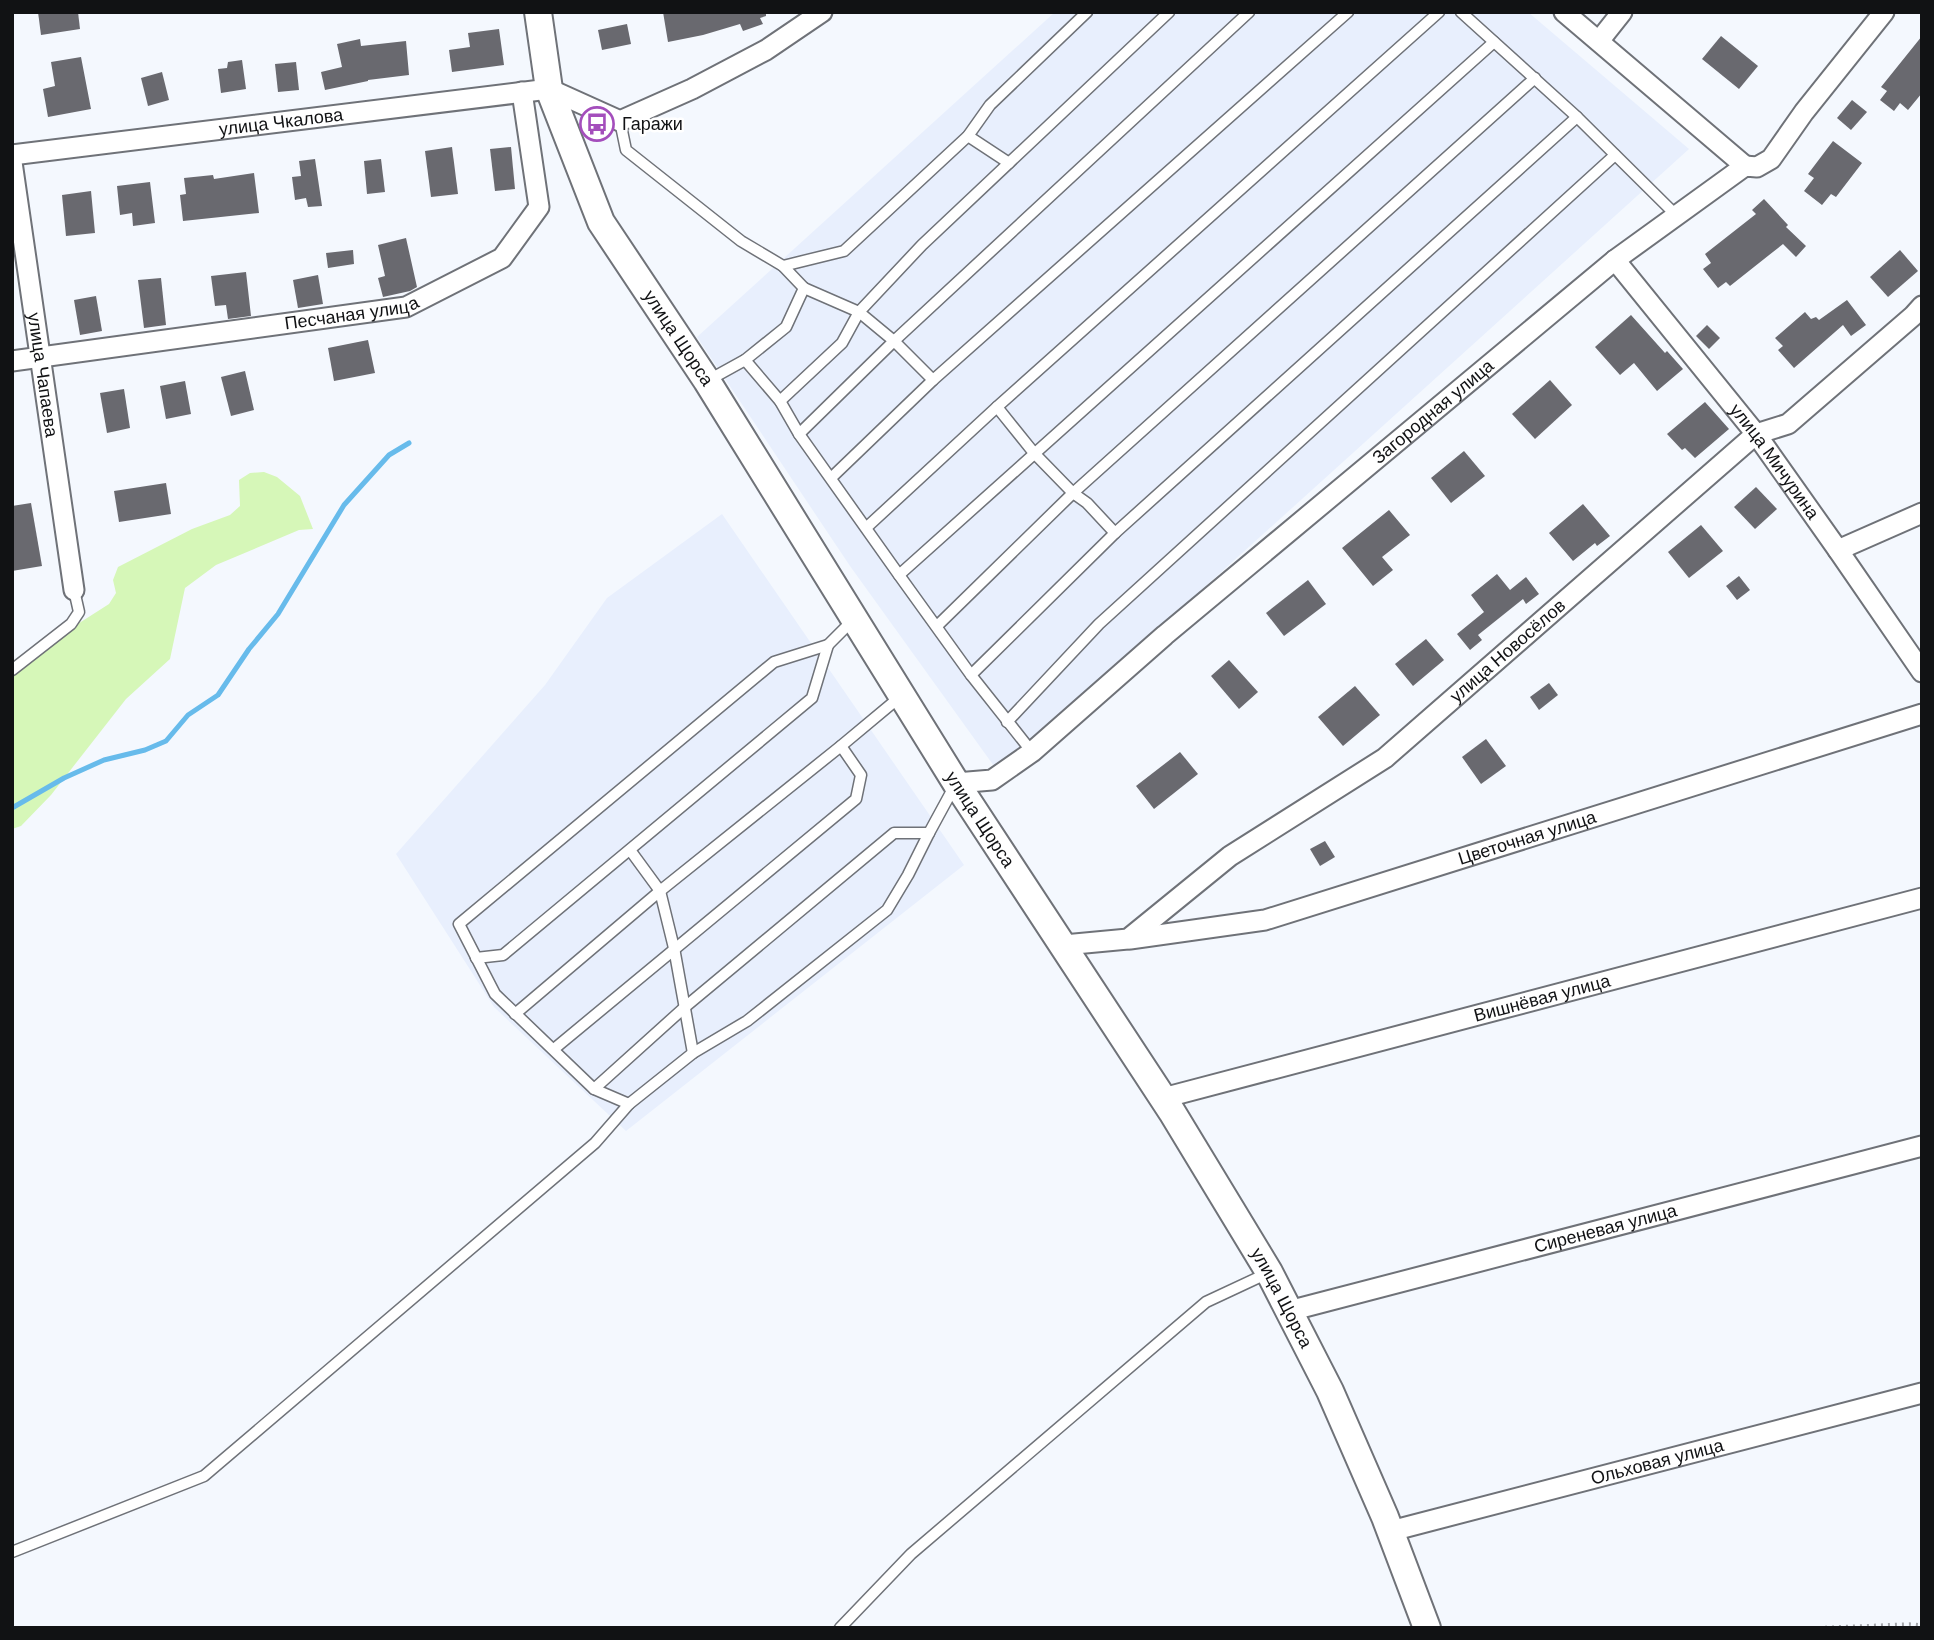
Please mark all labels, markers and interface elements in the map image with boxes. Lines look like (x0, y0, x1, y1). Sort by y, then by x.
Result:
street label: улица Чкалова (218, 104, 345, 139)
bus stop icon: Гаражи (578, 105, 616, 143)
place label: Гаражи (622, 114, 683, 134)
street label: улица Щорса (639, 287, 718, 390)
street label: Песчаная улица (283, 292, 423, 334)
street label: улица Чапаева (24, 311, 62, 439)
street label: Загородная улица (1368, 355, 1498, 468)
street label: улица Мичурина (1726, 400, 1824, 524)
street label: улица Новосёлов (1446, 595, 1569, 707)
street label: улица Щорса (941, 768, 1019, 872)
street label: Цветочная улица (1456, 807, 1599, 869)
street label: Вишнёвая улица (1472, 970, 1613, 1026)
street label: Сиреневая улица (1532, 1200, 1680, 1257)
street label: улица Щорса (1247, 1244, 1317, 1352)
street label: Ольховая улица (1589, 1435, 1727, 1489)

